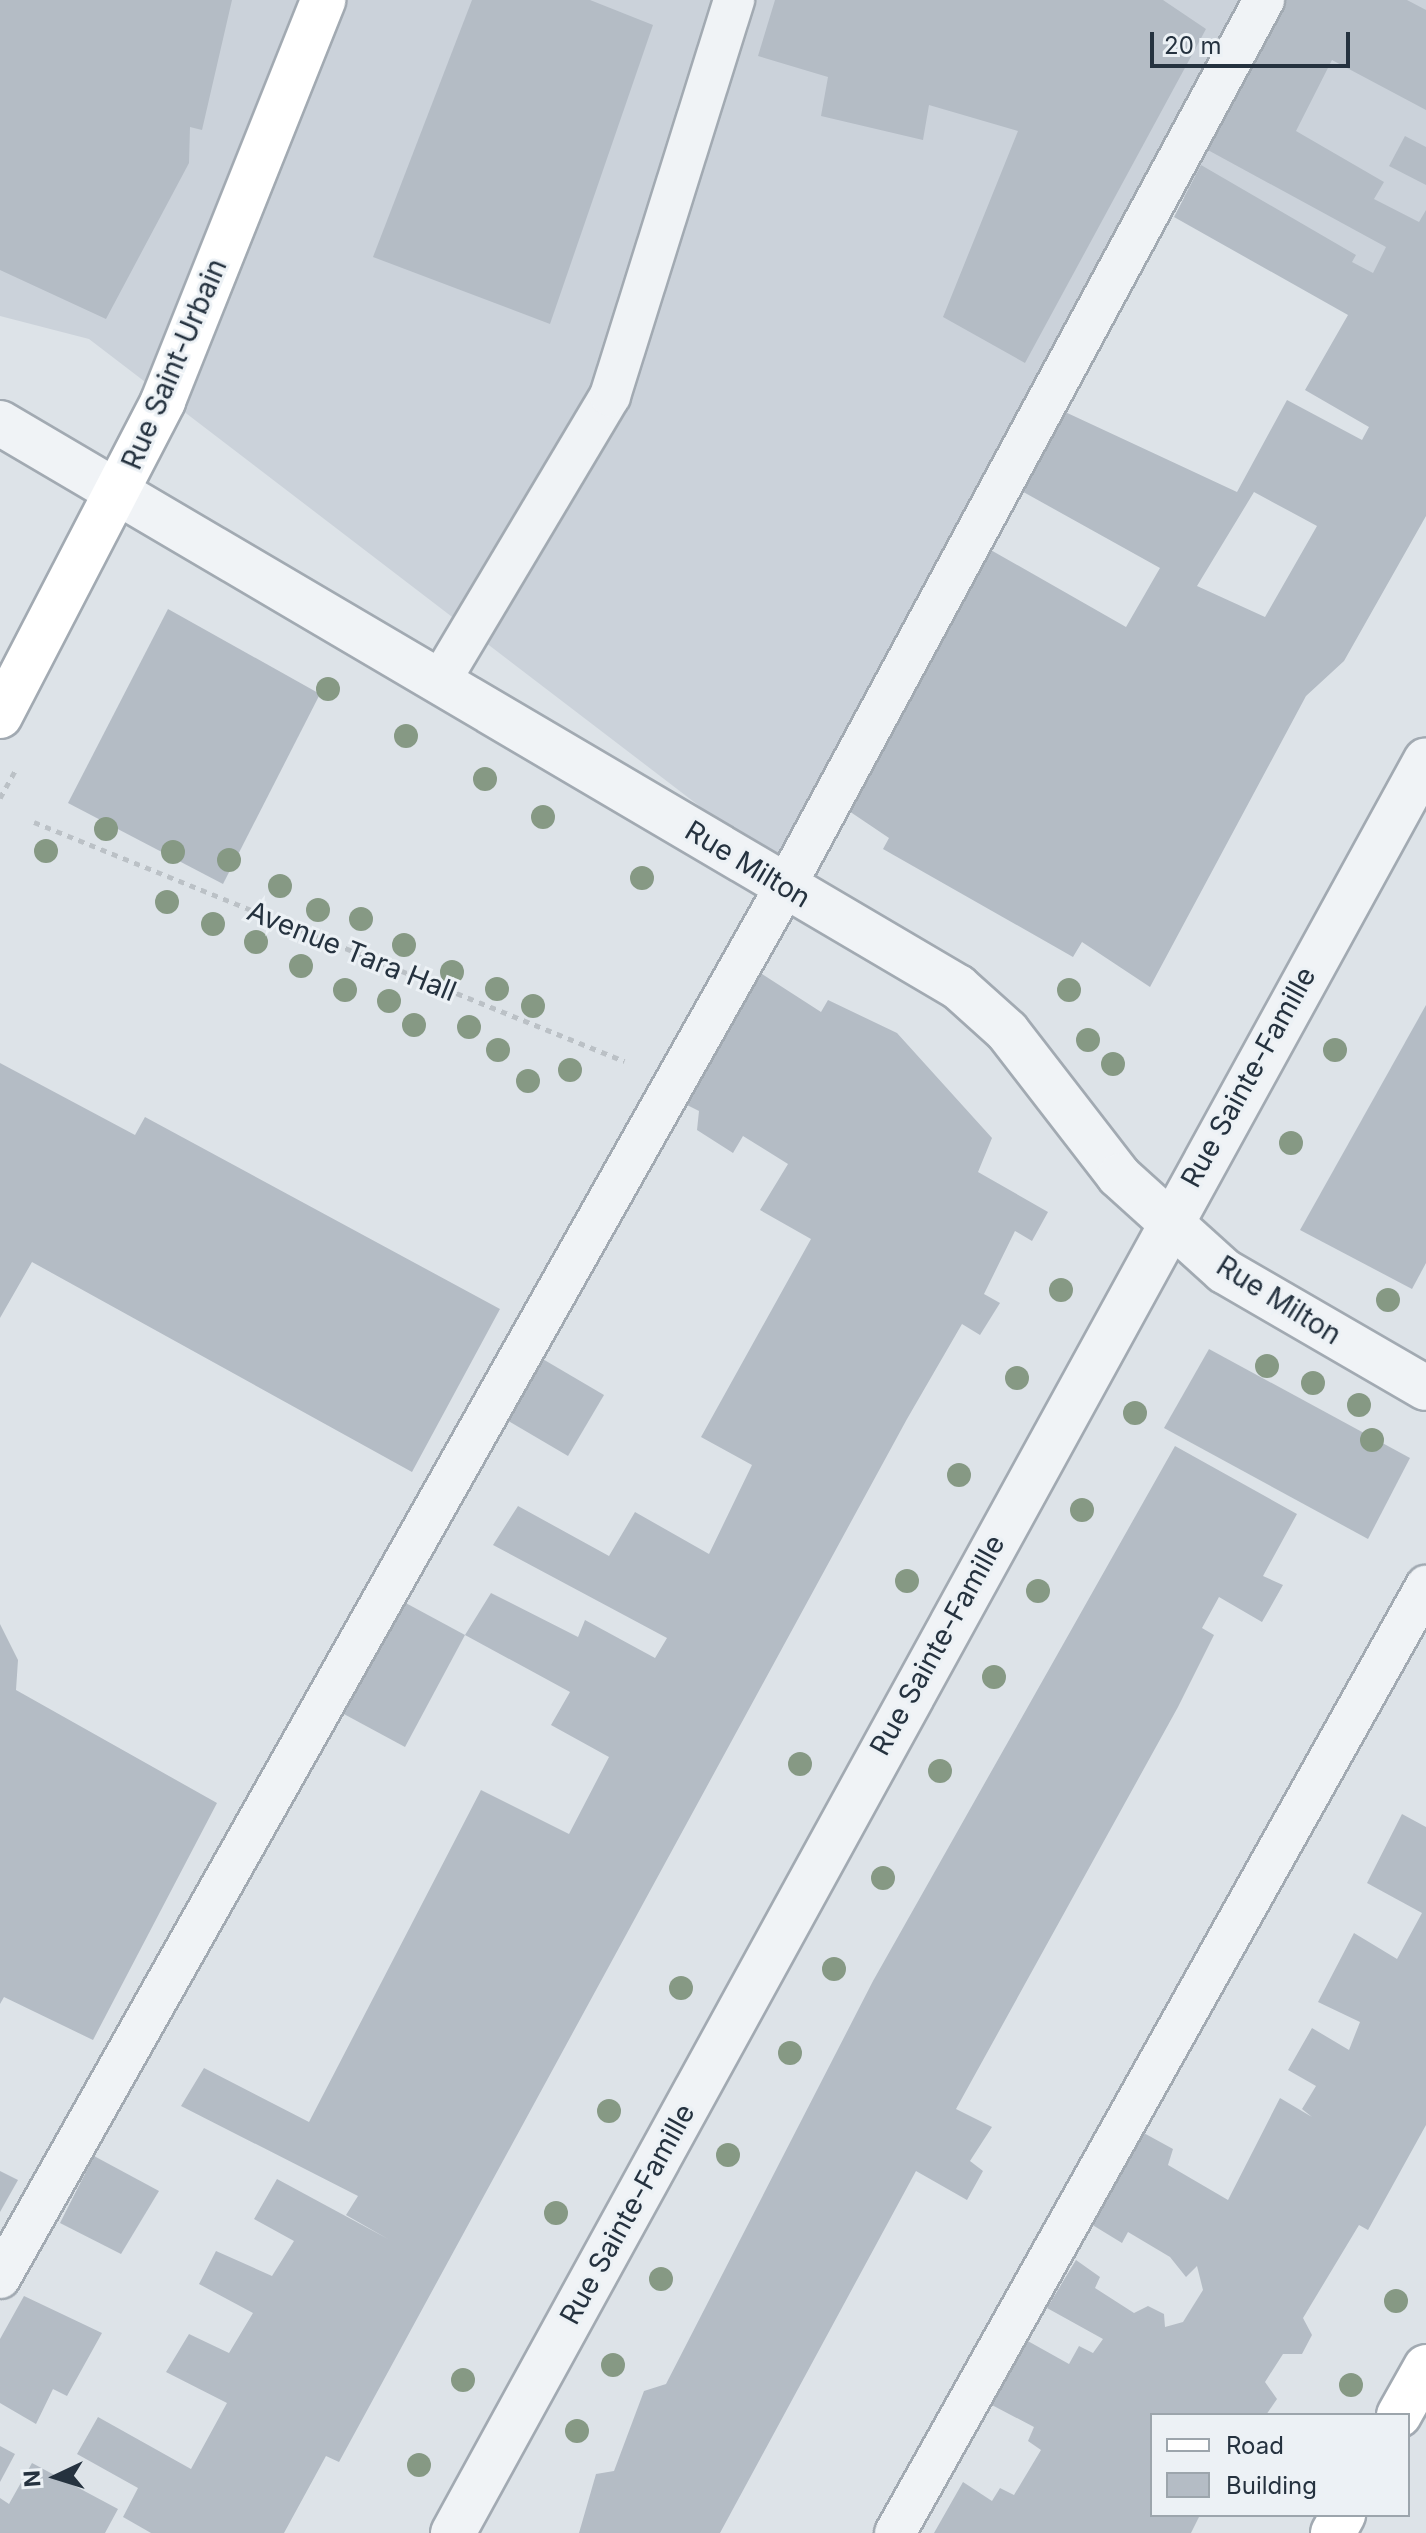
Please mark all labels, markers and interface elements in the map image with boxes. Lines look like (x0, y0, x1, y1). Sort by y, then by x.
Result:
scale bar (1154, 16, 1354, 66)
text: 20 m (1164, 31, 1222, 60)
street label: Rue Saint-Urbain (114, 254, 234, 474)
street label: Rue Milton (679, 813, 817, 915)
street label: Avenue Tara Hall (243, 894, 461, 1008)
street label: Rue Sainte-Famille (1174, 961, 1322, 1193)
street label: Rue Milton (1211, 1249, 1347, 1351)
street label: Rue Sainte-Famille (863, 1529, 1011, 1761)
street label: Rue Sainte-Famille (553, 2098, 701, 2330)
legend (1150, 2413, 1410, 2517)
text: Road (1226, 2431, 1284, 2460)
north arrow (16, 2437, 96, 2517)
text: N (19, 2469, 46, 2488)
text: Building (1226, 2471, 1317, 2500)

